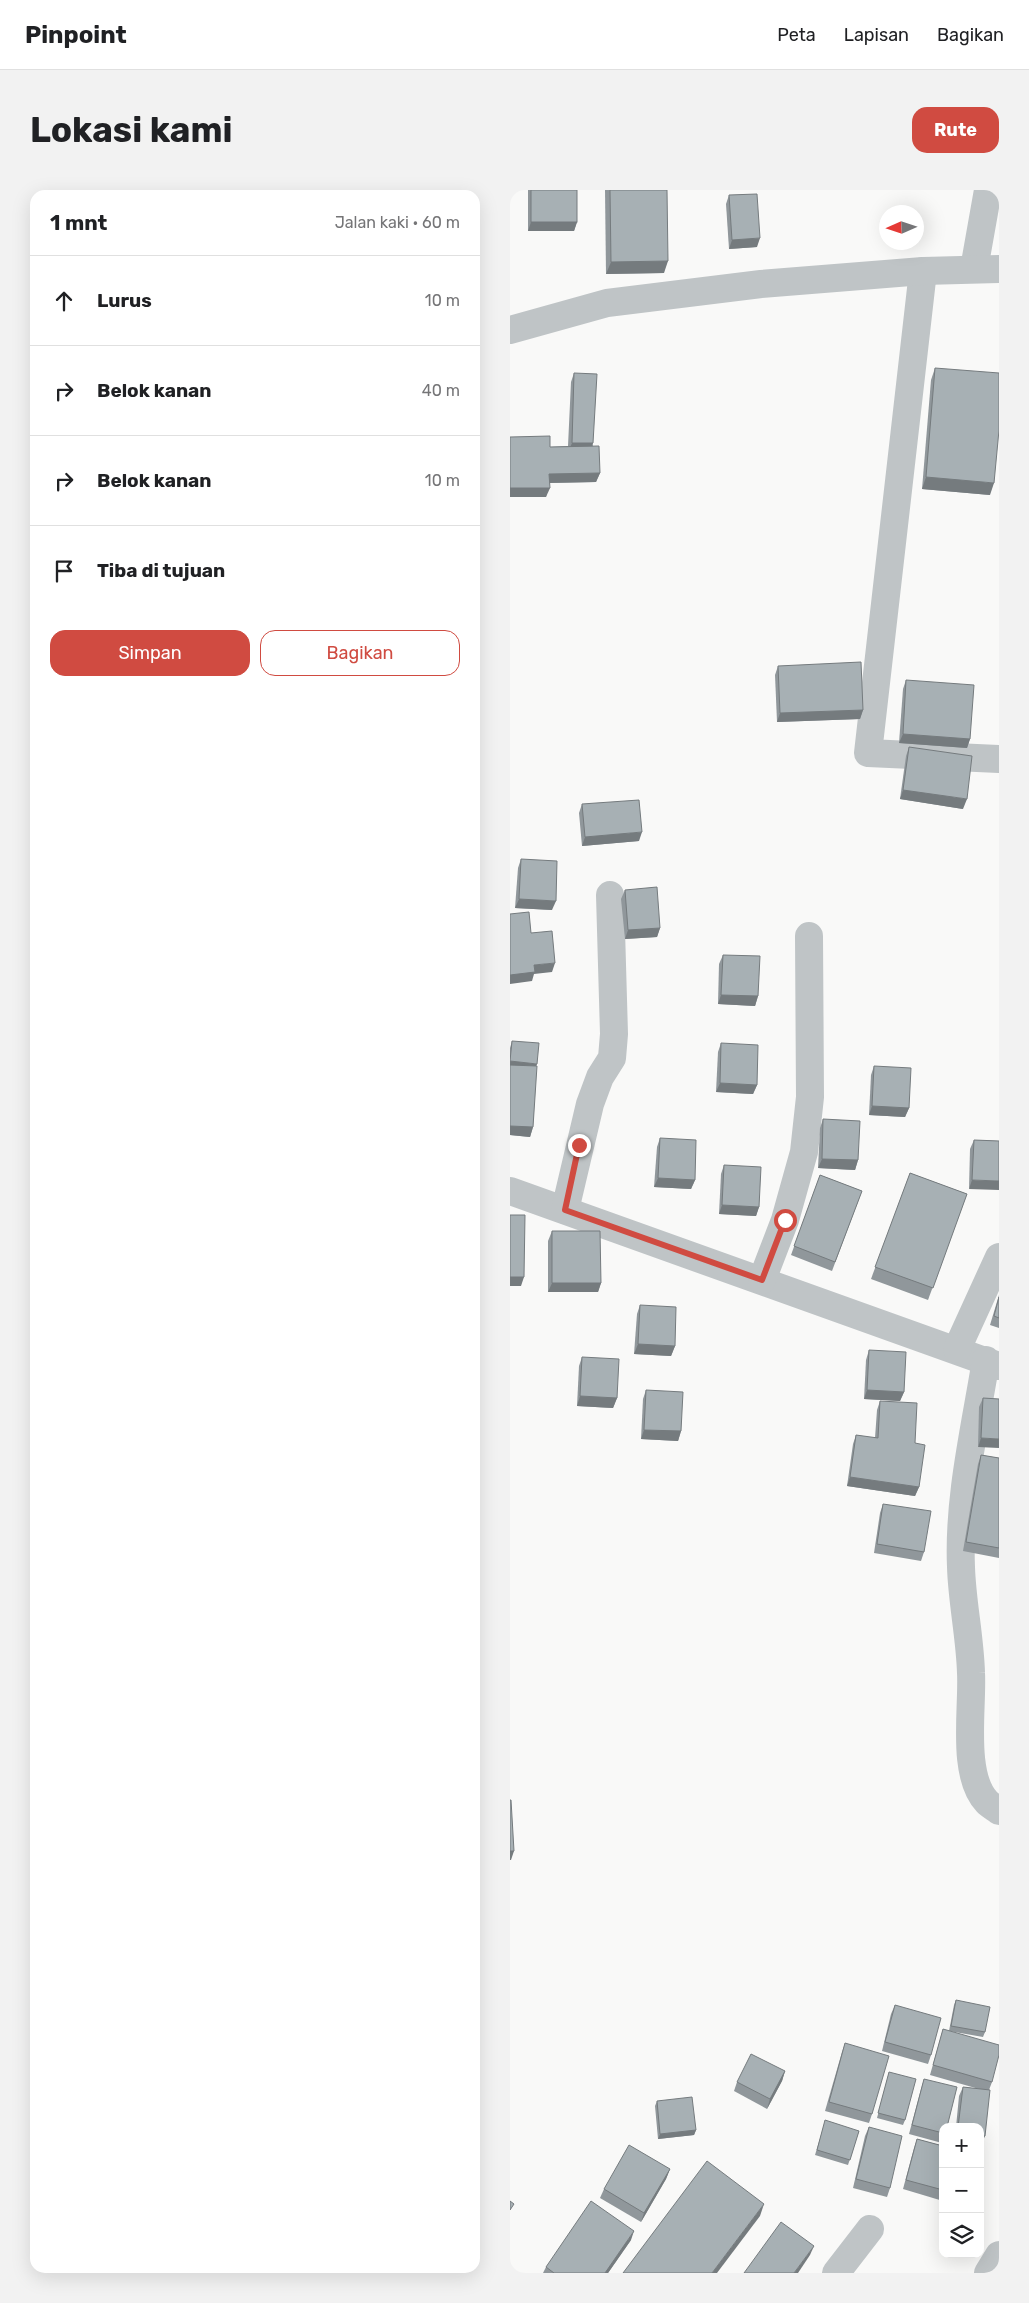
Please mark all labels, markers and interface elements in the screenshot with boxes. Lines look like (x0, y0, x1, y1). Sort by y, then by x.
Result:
text: Pinpoint (25, 21, 127, 49)
text: Peta (777, 24, 816, 46)
text: Lapisan (844, 24, 909, 46)
text: Bagikan (937, 24, 1004, 46)
button: Rute (912, 107, 999, 153)
text: Lokasi kami (30, 109, 233, 151)
north arrow (879, 205, 924, 250)
text: 1 mnt (50, 210, 107, 235)
text: Jalan kaki · 60 m (335, 213, 460, 232)
icon: ahead (50, 287, 78, 315)
text: Lurus (97, 289, 152, 312)
text: 10 m (425, 291, 460, 310)
icon: right (50, 377, 78, 405)
text: Belok kanan (97, 379, 212, 402)
text: 40 m (422, 381, 460, 400)
icon: right (50, 467, 78, 495)
text: Belok kanan (97, 469, 212, 492)
text: 10 m (425, 471, 460, 490)
icon: arrive (50, 557, 78, 585)
text: Tiba di tujuan (97, 559, 225, 582)
button: Simpan (50, 630, 250, 676)
button: Bagikan (260, 630, 460, 676)
route end (568, 1134, 591, 1157)
route start (774, 1209, 797, 1232)
map controls (939, 2123, 984, 2258)
button: + (939, 2123, 984, 2168)
button: − (939, 2168, 984, 2213)
button: layers (939, 2213, 984, 2258)

